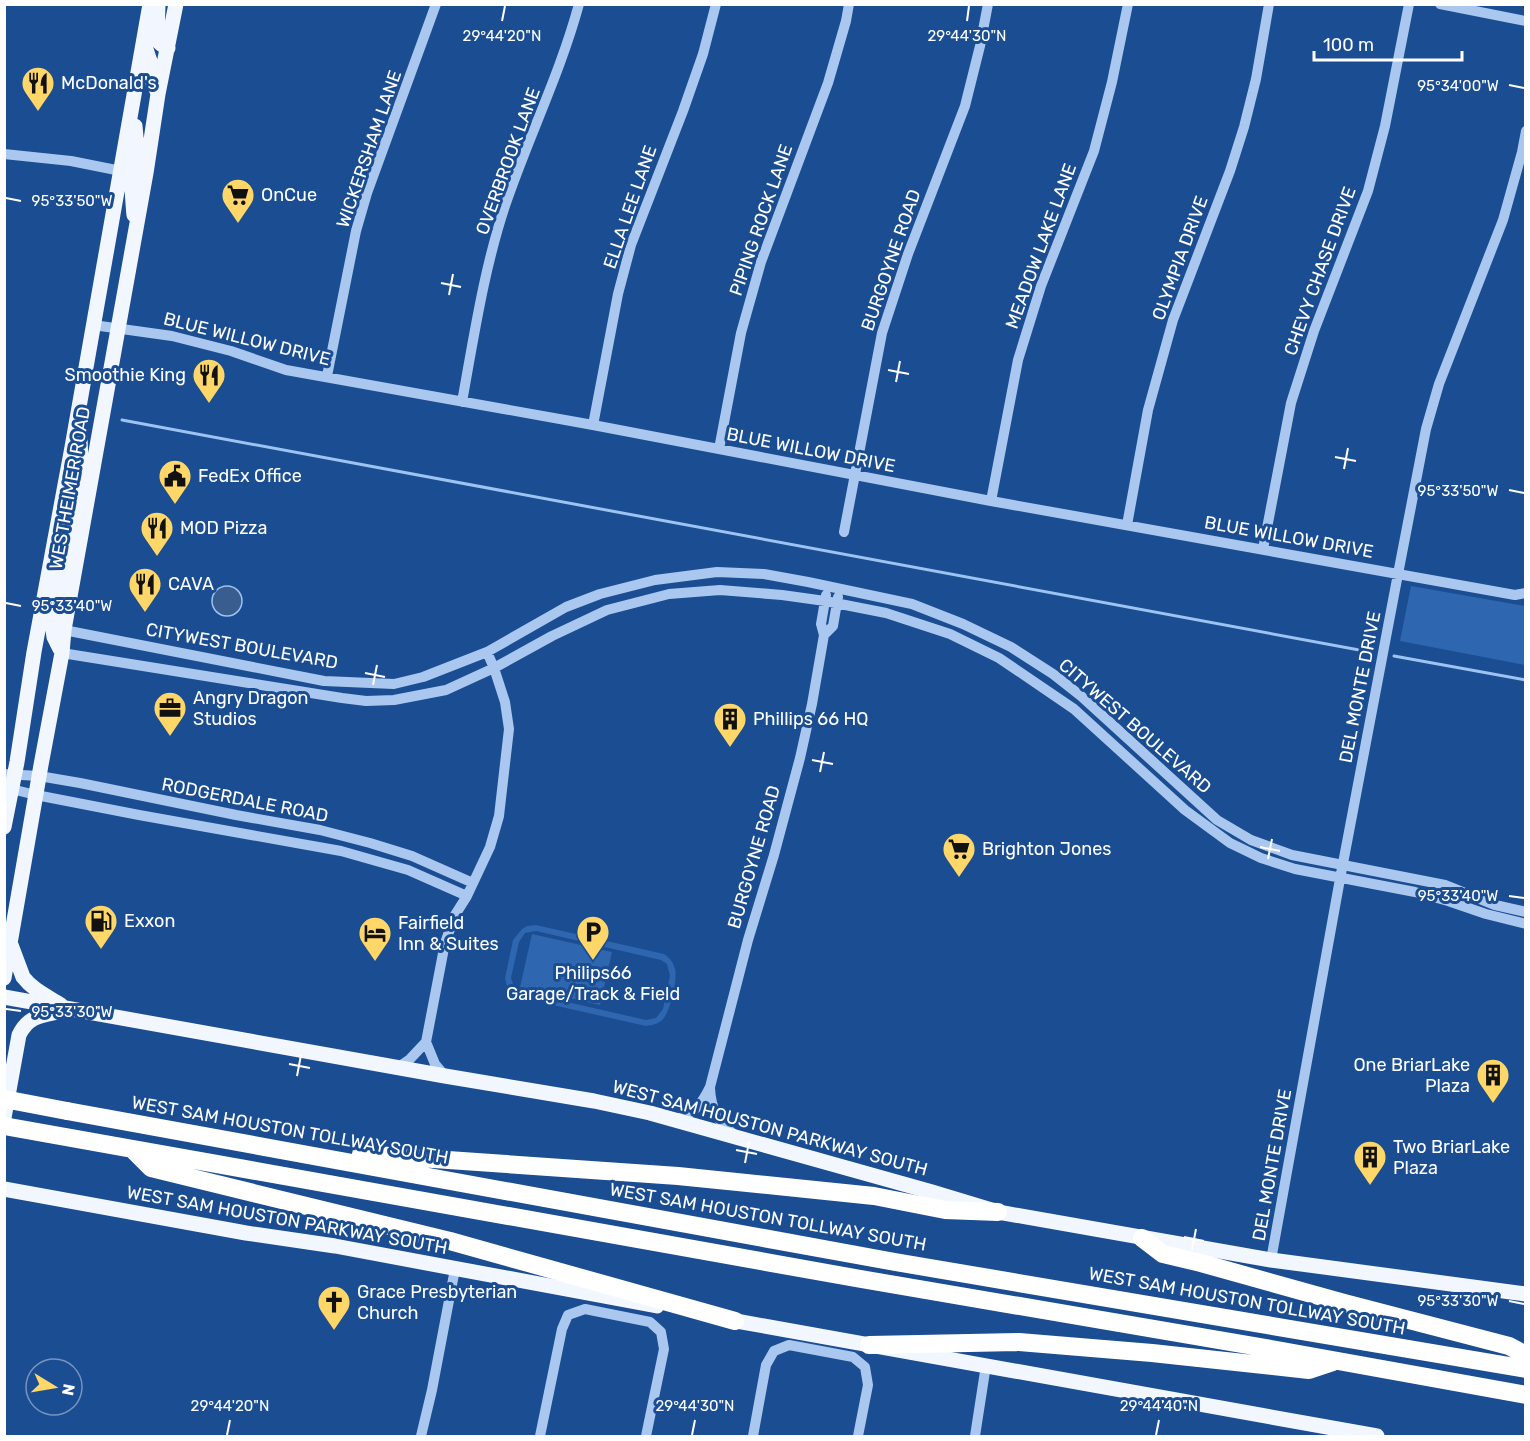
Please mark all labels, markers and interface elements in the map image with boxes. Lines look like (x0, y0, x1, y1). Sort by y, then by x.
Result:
scale bar (1314, 24, 1462, 62)
text: 29°44'20"N (463, 27, 541, 45)
text: 29°44'30"N (927, 27, 1007, 45)
text: 100 m (1323, 34, 1374, 56)
restaurant icon: McDonald's (20, 65, 56, 112)
street label: WICKERSHAM LANE (332, 67, 406, 231)
place label: McDonald's (61, 72, 157, 94)
text: 95°34'00"W (1417, 77, 1499, 95)
street label: OVERBROOK LANE (471, 84, 545, 238)
street label: PIPING ROCK LANE (725, 141, 797, 299)
street label: ELLA LEE LANE (599, 142, 661, 272)
street label: MEADOW LAKE LANE (1001, 160, 1081, 332)
supermarket icon: OnCue (220, 177, 256, 224)
place label: OnCue (261, 184, 317, 206)
street label: CHEVY CHASE DRIVE (1279, 184, 1361, 358)
street label: BURGOYNE ROAD (857, 186, 925, 334)
text: 95°33'50"W (32, 192, 113, 210)
street label: OLYMPIA DRIVE (1147, 193, 1213, 323)
street label: BLUE WILLOW DRIVE (161, 308, 333, 370)
restaurant icon: Smoothie King (191, 357, 227, 404)
place label: Smoothie King (65, 364, 186, 386)
street label: WESTHEIMER ROAD (45, 405, 95, 571)
street label: BLUE WILLOW DRIVE (725, 423, 897, 477)
public building icon: FedEx Office (157, 458, 193, 505)
place label: FedEx Office (198, 465, 302, 487)
text: 95°33'50"W (1418, 482, 1499, 500)
restaurant icon: MOD Pizza (139, 510, 175, 557)
street label: BLUE WILLOW DRIVE (1203, 511, 1375, 563)
place label: MOD Pizza (180, 517, 267, 539)
restaurant icon: CAVA (127, 566, 163, 613)
place label: CAVA (168, 573, 214, 595)
text: 95°33'40"W (32, 597, 112, 615)
street label: DEL MONTE DRIVE (1335, 609, 1385, 765)
street label: CITYWEST BOULEVARD (144, 618, 340, 674)
street label: CITYWEST BOULEVARD (1054, 654, 1216, 798)
place label: Angry Dragon Studios (193, 687, 308, 730)
office icon: Angry Dragon Studios (152, 690, 188, 737)
building icon: Phillips 66 HQ (712, 701, 748, 748)
place label: Phillips 66 HQ (753, 708, 868, 730)
street label: RODGERDALE ROAD (160, 773, 330, 827)
street label: BURGOYNE ROAD (723, 783, 785, 931)
supermarket icon: Brighton Jones (941, 831, 977, 878)
place label: Brighton Jones (982, 838, 1111, 860)
text: 95°33'40"W (1418, 887, 1498, 905)
fuel station icon: Exxon (83, 903, 119, 950)
place label: Exxon (124, 910, 175, 932)
place label: Fairfield Inn & Suites (398, 912, 499, 955)
parking icon: Philips66 Garage/Track & Field (575, 914, 611, 961)
hotel icon: Fairfield Inn & Suites (357, 915, 393, 962)
place label: Philips66 Garage/Track & Field (506, 962, 680, 1005)
text: 95°33'30"W (31, 1003, 113, 1021)
place label: One BriarLake Plaza (1353, 1054, 1470, 1097)
building icon: One BriarLake Plaza (1475, 1057, 1511, 1104)
street label: WEST SAM HOUSTON PARKWAY SOUTH (610, 1075, 930, 1181)
street label: DEL MONTE DRIVE (1248, 1087, 1296, 1243)
street label: WEST SAM HOUSTON TOLLWAY SOUTH (130, 1091, 450, 1169)
place label: Two BriarLake Plaza (1393, 1136, 1510, 1179)
building icon: Two BriarLake Plaza (1352, 1139, 1388, 1186)
street label: WEST SAM HOUSTON TOLLWAY SOUTH (608, 1178, 928, 1256)
street label: WEST SAM HOUSTON PARKWAY SOUTH (125, 1181, 449, 1259)
street label: WEST SAM HOUSTON TOLLWAY SOUTH (1087, 1262, 1407, 1340)
place label: Grace Presbyterian Church (357, 1281, 517, 1324)
church icon: Grace Presbyterian Church (316, 1284, 352, 1331)
text: 95°33'30"W (1417, 1292, 1499, 1310)
north arrow (24, 1357, 84, 1417)
text: N (58, 1382, 79, 1397)
text: 29°44'20"N (191, 1397, 269, 1415)
text: 29°44'30"N (655, 1397, 735, 1415)
text: 29°44'40"N (1120, 1397, 1198, 1415)

